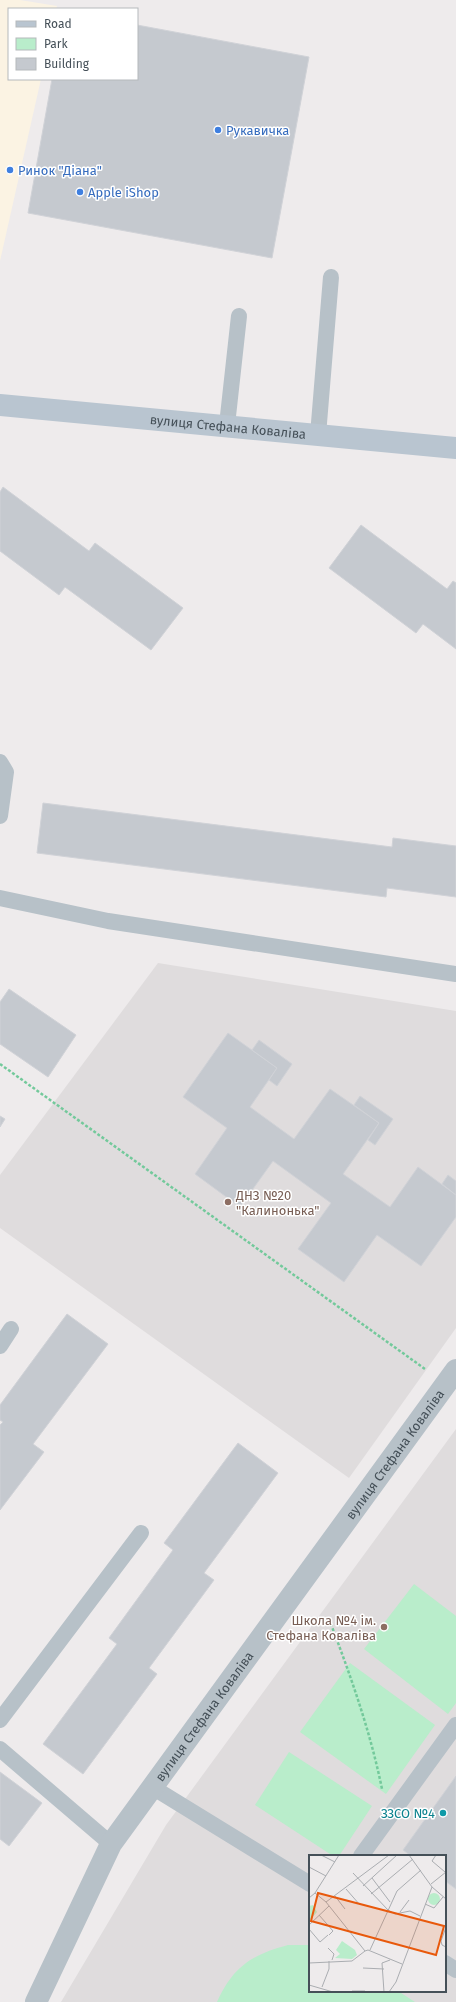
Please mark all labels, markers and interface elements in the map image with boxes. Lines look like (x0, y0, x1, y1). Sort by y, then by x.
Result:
legend (8, 8, 138, 80)
text: Road (44, 17, 72, 31)
text: Park (44, 37, 68, 51)
text: Building (44, 57, 90, 71)
place label: Рукавичка (226, 123, 289, 138)
marker: Рукавичка (213, 125, 223, 135)
place label: Ринок "Діана" (18, 163, 102, 178)
marker: Ринок "Діана" (5, 165, 15, 175)
place label: Apple iShop (88, 185, 159, 200)
marker: Apple iShop (75, 187, 85, 197)
street label: вулиця Стефана Коваліва (149, 412, 307, 442)
place label: ДНЗ №20 "Калинонька" (235, 1188, 320, 1218)
marker: ДНЗ №20 "Калинонька" (223, 1197, 233, 1207)
street label: вулиця Стефана Коваліва (343, 1387, 447, 1522)
place label: Школа №4 ім. Стефана Коваліва (266, 1613, 376, 1643)
marker: Школа №4 ім. Стефана Коваліва (379, 1622, 389, 1632)
street label: вулиця Стефана Коваліва (152, 1649, 257, 1784)
place label: ЗЗСО №4 (381, 1806, 435, 1821)
marker: ЗЗСО №4 (438, 1808, 448, 1818)
inset map (309, 1855, 446, 1992)

